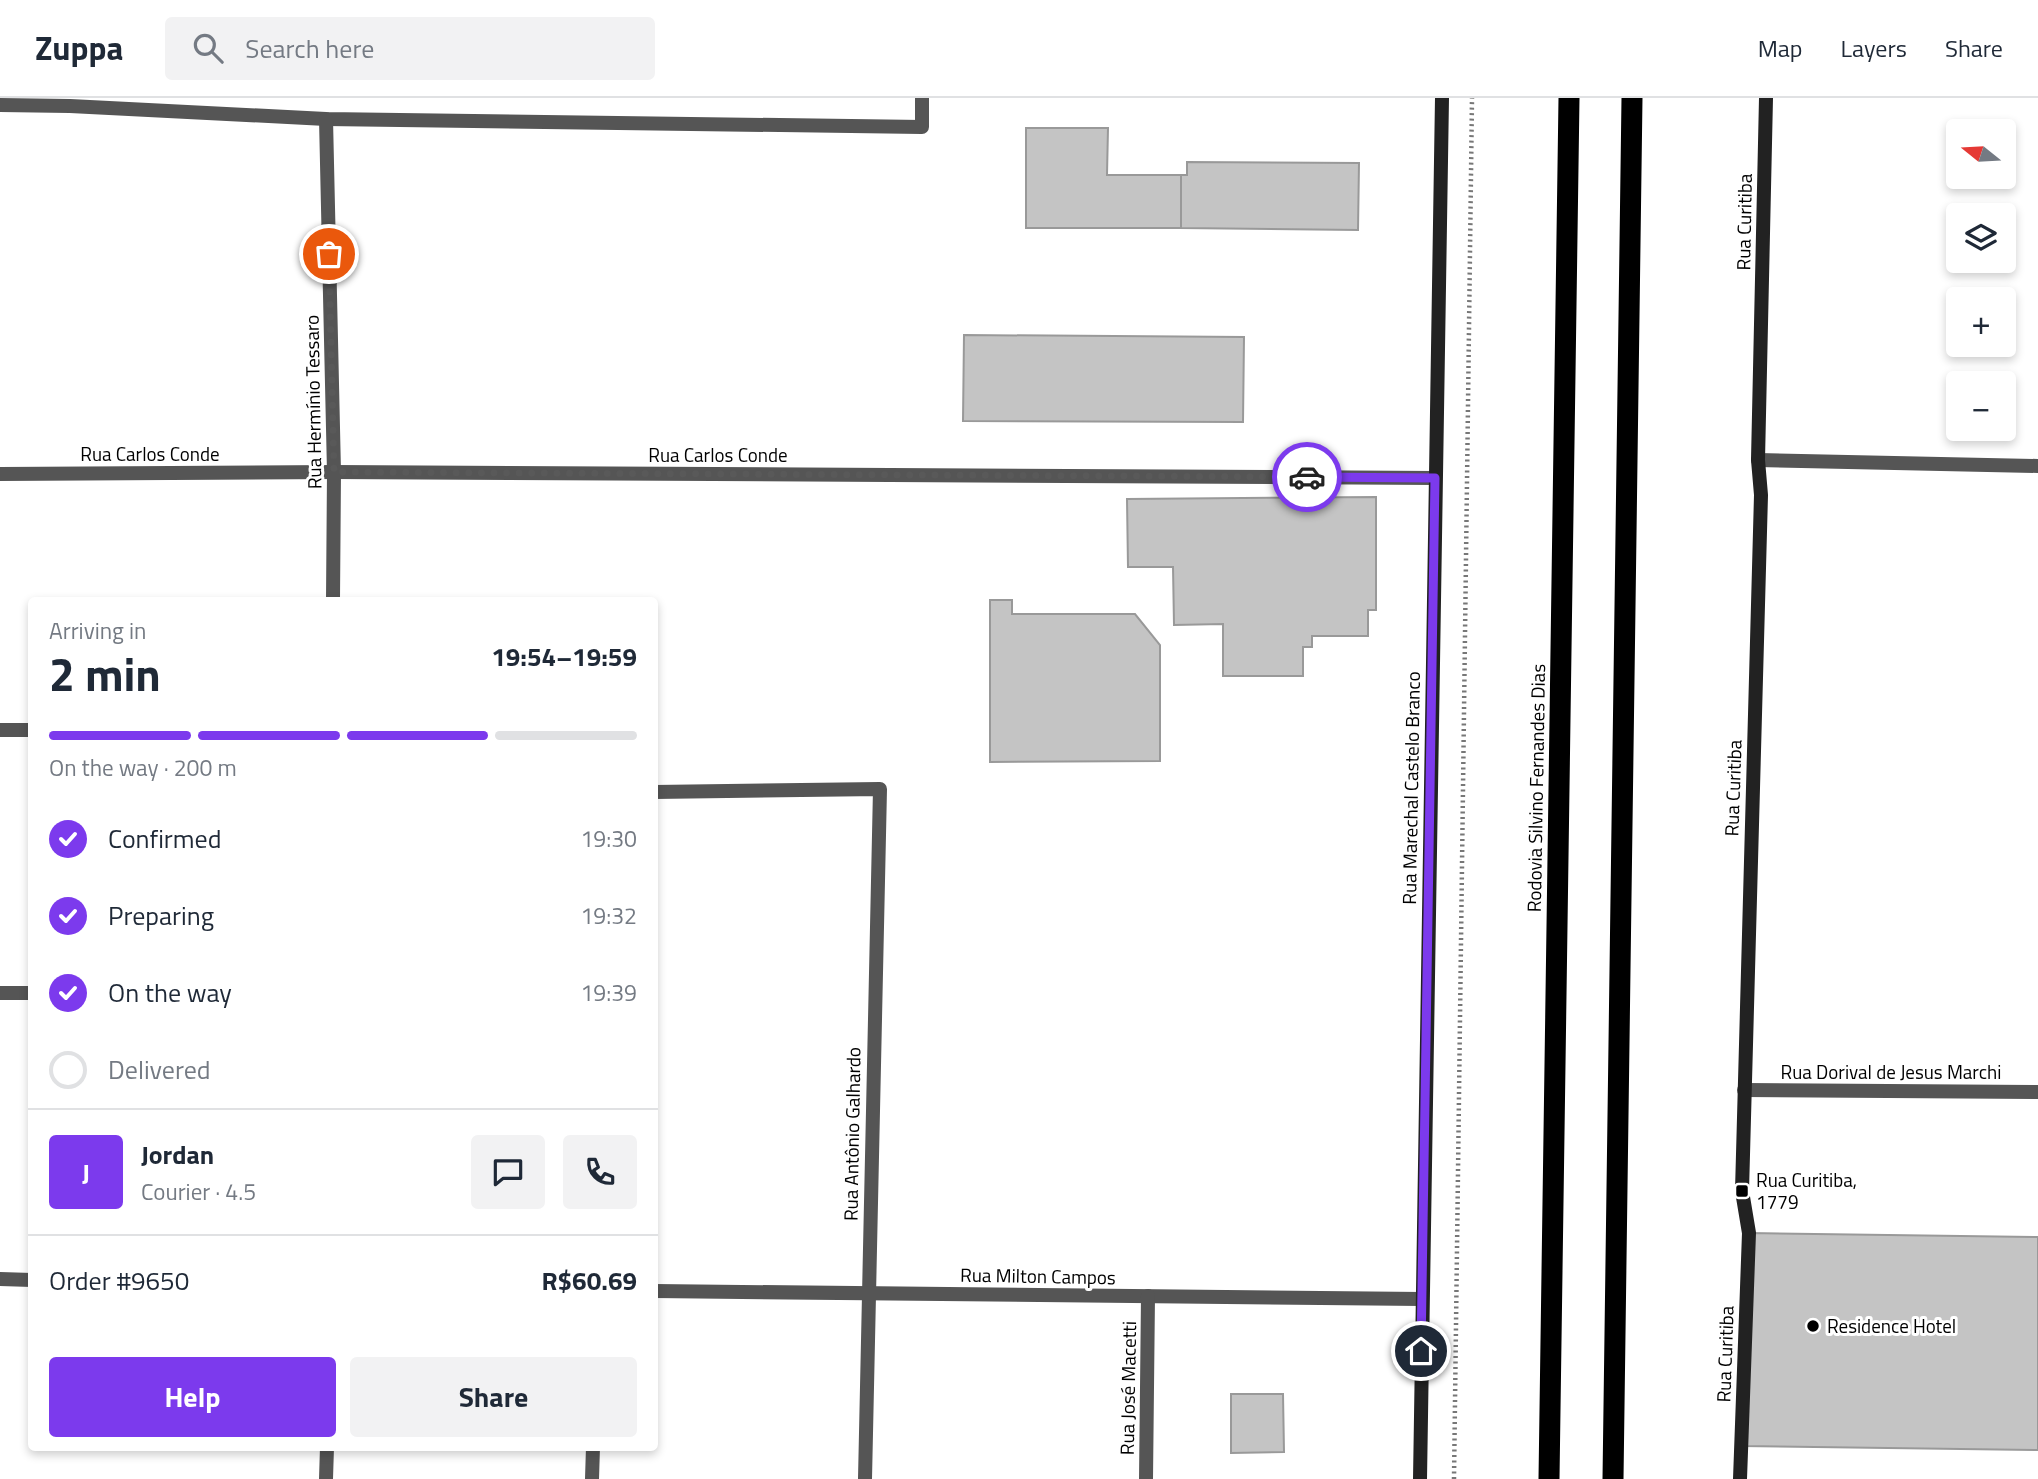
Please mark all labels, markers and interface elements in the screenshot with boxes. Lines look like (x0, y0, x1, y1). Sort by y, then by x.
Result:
search box (165, 17, 655, 80)
text: Zuppa (35, 23, 123, 73)
icon: search (189, 29, 227, 67)
text: Search here (245, 29, 374, 68)
text: Map (1758, 30, 1803, 66)
text: Layers (1841, 30, 1907, 66)
text: Share (1945, 30, 2003, 66)
north arrow (1946, 119, 2016, 189)
map controls (1946, 119, 2016, 441)
street label: Rua Curitiba (1728, 173, 1759, 271)
button: layers (1946, 203, 2016, 273)
pin (299, 224, 359, 284)
icon: bag (310, 235, 348, 273)
button: + (1946, 287, 2016, 357)
street label: Rua Hermínio Tessaro (296, 315, 329, 489)
button: − (1946, 371, 2016, 441)
street label: Rua Carlos Conde (80, 439, 220, 468)
street label: Rua Carlos Conde (648, 440, 788, 469)
courier (1272, 442, 1342, 512)
icon: car (1288, 458, 1326, 496)
text: Arriving in (49, 613, 146, 648)
text: 19:54–19:59 (491, 637, 637, 676)
text: 2 min (49, 639, 161, 709)
street label: Rodovia Silvino Fernandes Dias (1519, 663, 1552, 912)
street label: Rua Marechal Castelo Branco (1394, 671, 1427, 905)
street label: Rua Curitiba (1716, 739, 1749, 837)
text: On the way · 200 m (49, 750, 237, 785)
text: Confirmed (108, 819, 222, 858)
icon: check (49, 820, 87, 858)
text: 19:30 (580, 821, 637, 856)
text: Preparing (108, 896, 214, 935)
icon: check (49, 897, 87, 935)
text: 19:32 (580, 898, 637, 933)
text: On the way (108, 973, 232, 1012)
icon: check (49, 974, 87, 1012)
text: 19:39 (580, 975, 637, 1010)
street label: Rua Antônio Galhardo (835, 1047, 868, 1221)
text: Delivered (108, 1050, 211, 1089)
street label: Rua Dorival de Jesus Marchi (1781, 1057, 2001, 1086)
text: Jordan (141, 1135, 214, 1174)
button: chat (471, 1135, 545, 1209)
button: phone (563, 1135, 637, 1209)
text: J (82, 1153, 90, 1192)
place label: Rua Curitiba, 1779 (1756, 1165, 1857, 1216)
text: Courier · 4.5 (141, 1174, 256, 1209)
marker: Rua Curitiba, 1779 (1734, 1183, 1750, 1199)
street label: Rua Milton Campos (960, 1260, 1116, 1291)
text: Order #9650 (49, 1261, 189, 1300)
text: R$60.69 (541, 1261, 637, 1300)
street label: Rua Curitiba (1708, 1305, 1741, 1403)
place label: Residence Hotel (1827, 1311, 1956, 1340)
marker: Residence Hotel (1805, 1318, 1821, 1334)
street label: Rua José Macetti (1112, 1321, 1143, 1455)
pin (1391, 1321, 1451, 1381)
icon: home (1402, 1332, 1440, 1370)
button: Help (49, 1357, 336, 1437)
button: Share (350, 1357, 637, 1437)

